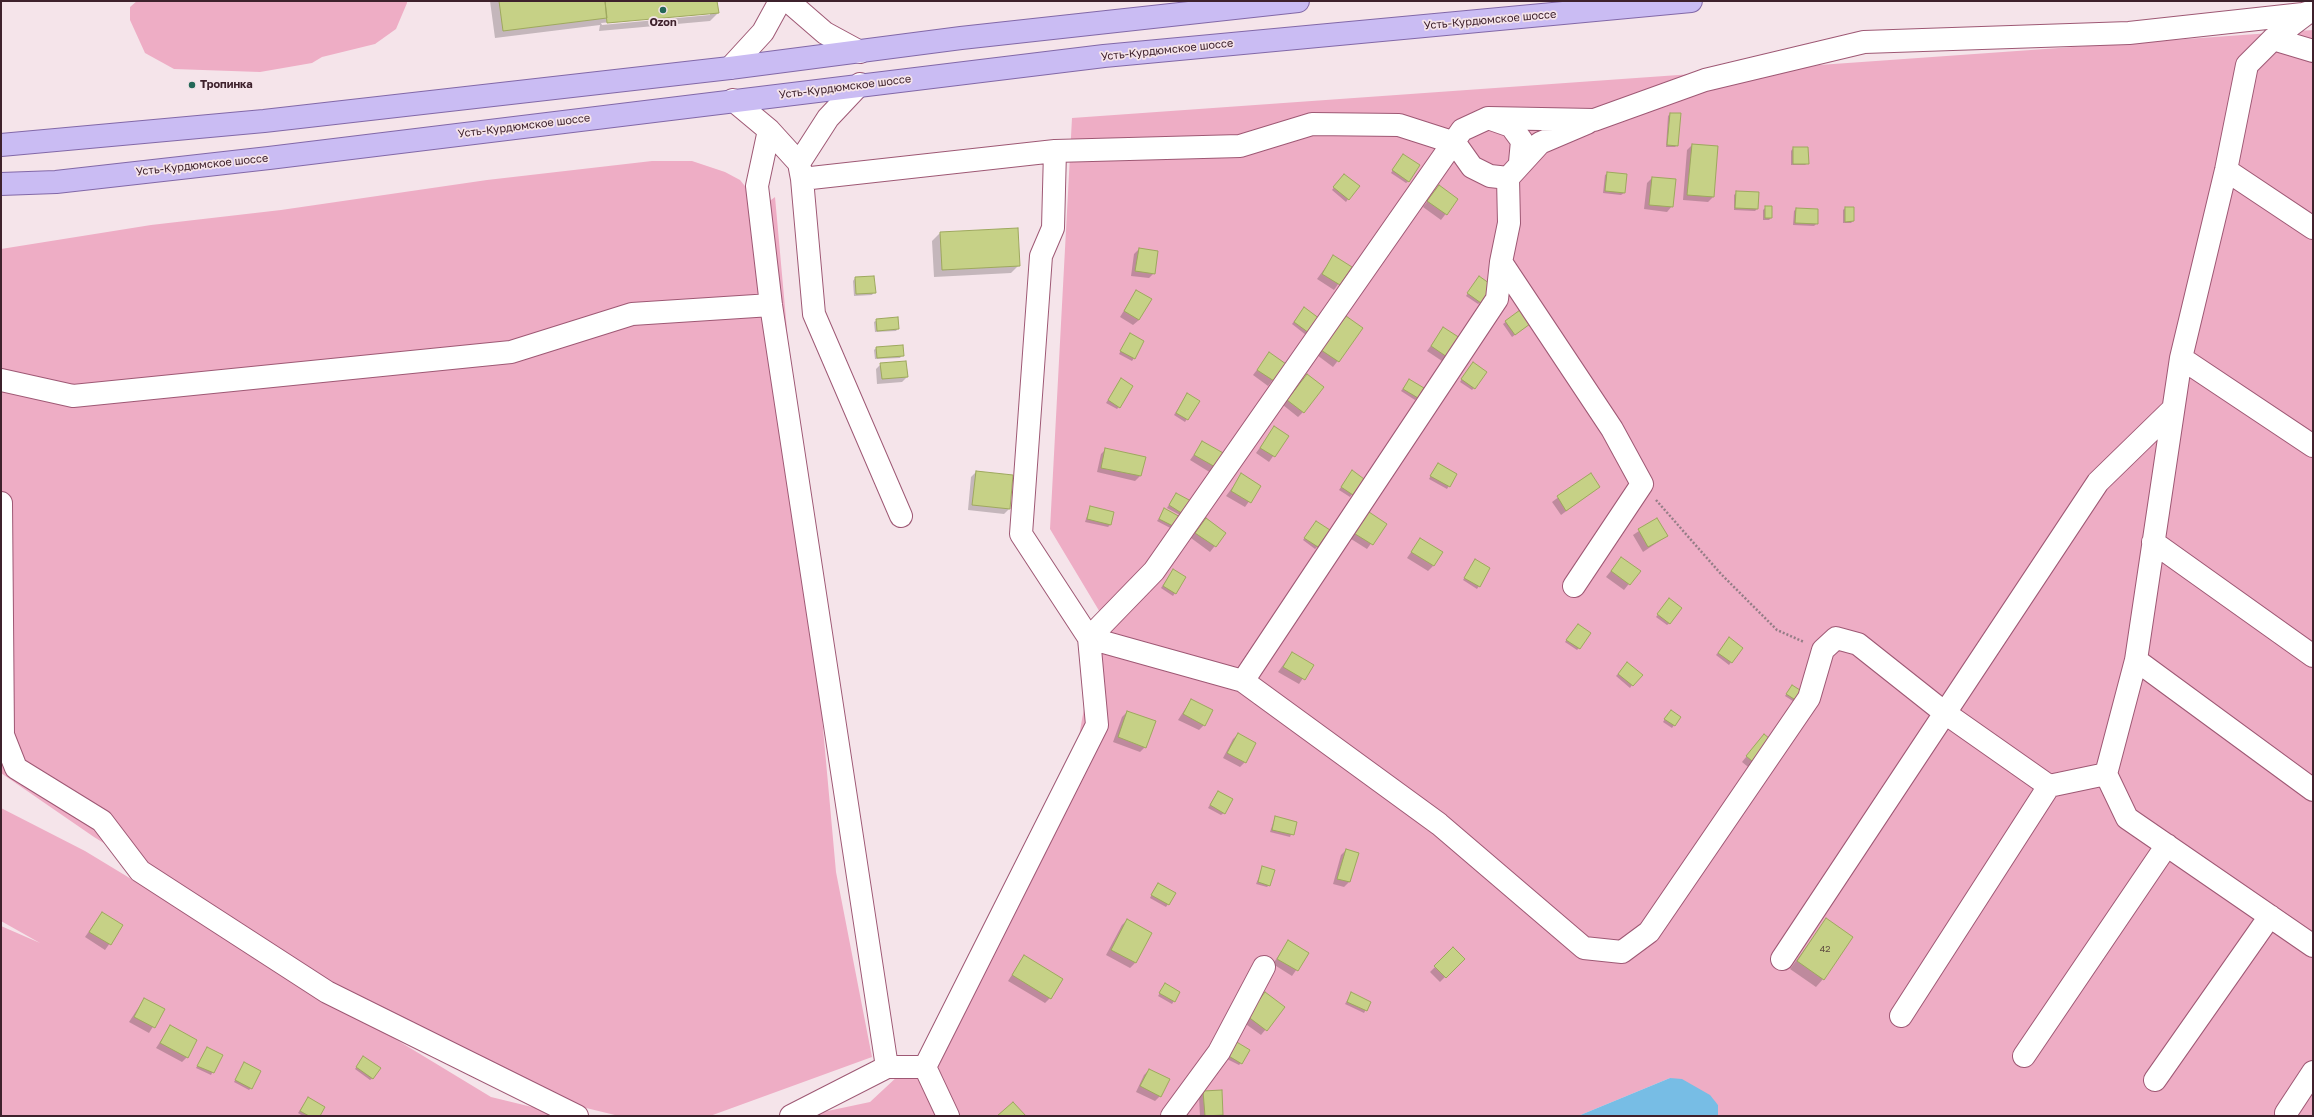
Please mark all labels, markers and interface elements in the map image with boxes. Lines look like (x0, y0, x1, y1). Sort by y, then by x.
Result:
marker: Ozon (658, 5, 668, 15)
street label: Усть-Курдюмское шоссе (1423, 8, 1557, 32)
place label: Ozon (649, 16, 677, 30)
street label: Усть-Курдюмское шоссе (1100, 36, 1234, 64)
street label: Усть-Курдюмское шоссе (778, 72, 912, 102)
place label: Тропинка (200, 78, 253, 92)
marker: Тропинка (187, 80, 197, 90)
street label: Усть-Курдюмское шоссе (457, 111, 591, 141)
street label: Усть-Курдюмское шоссе (135, 151, 269, 179)
house number: 42 (1820, 944, 1830, 954)

